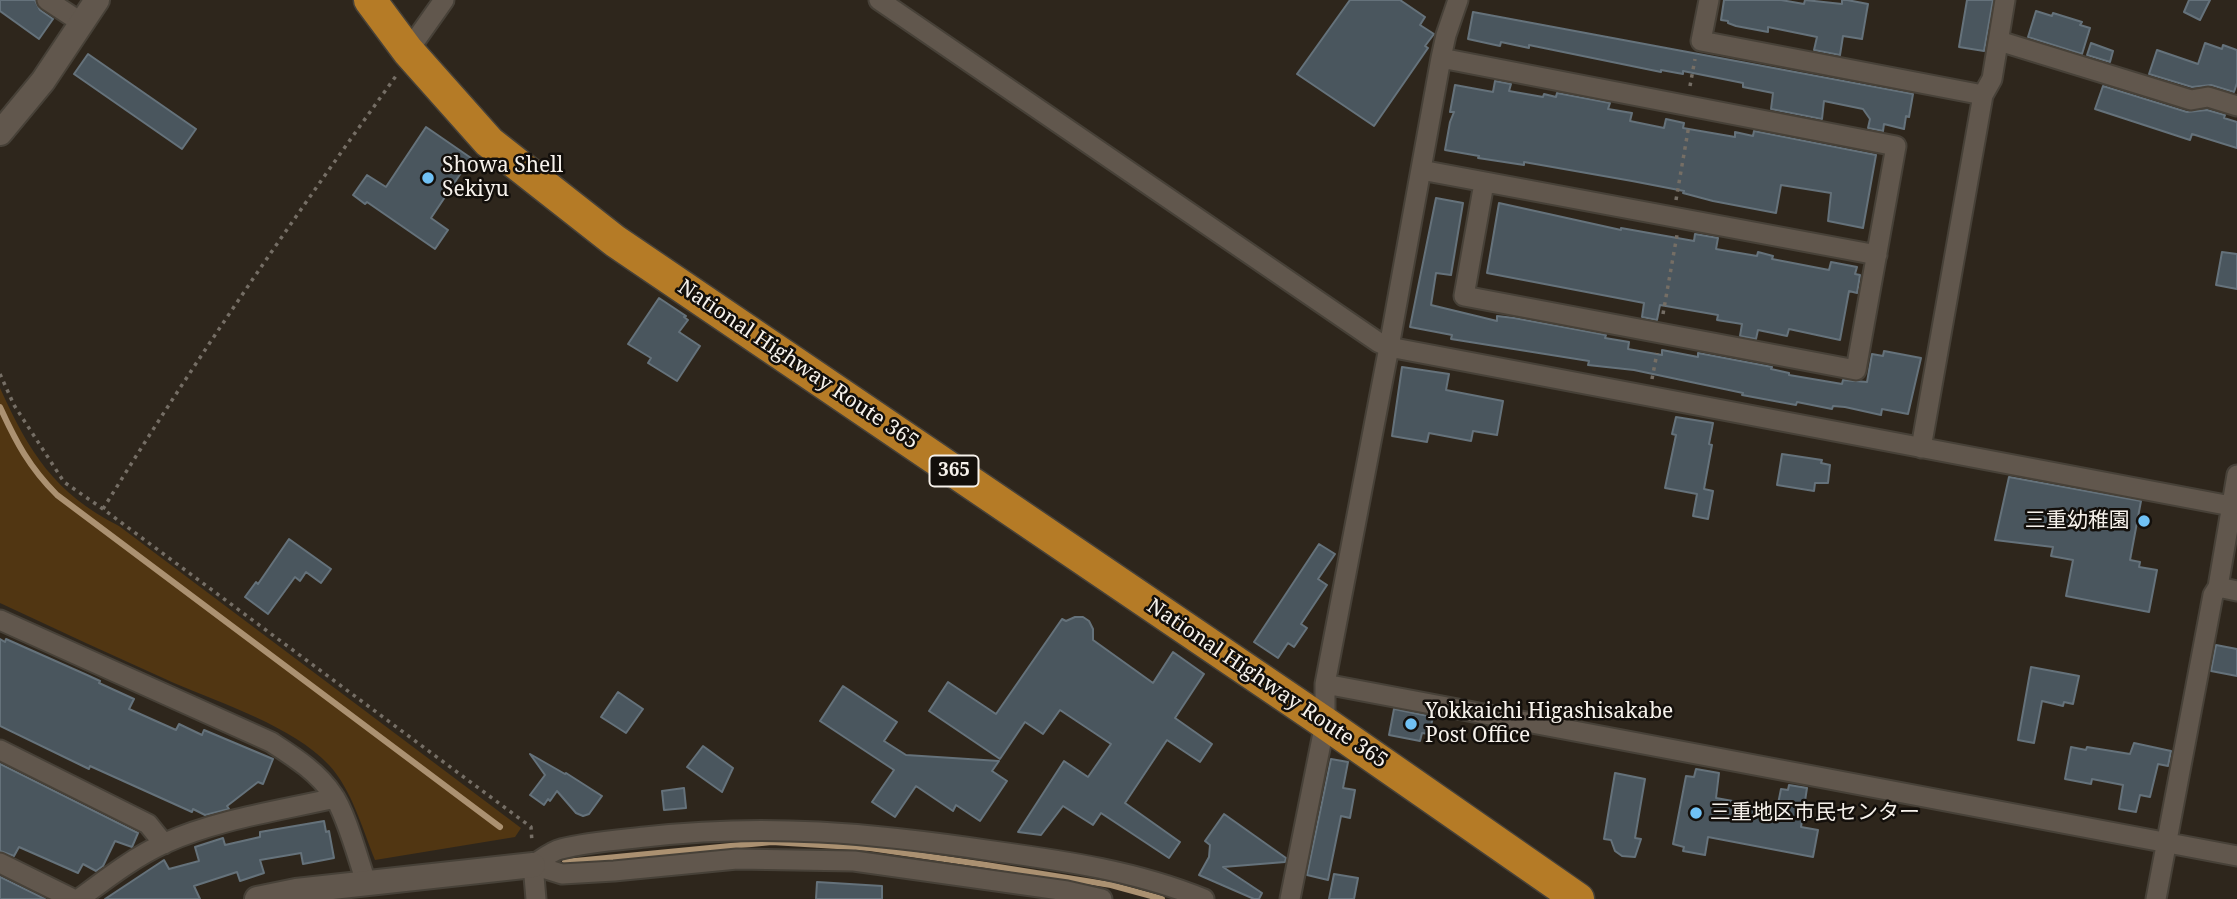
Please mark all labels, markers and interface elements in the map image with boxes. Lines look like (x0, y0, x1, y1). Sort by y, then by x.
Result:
place label: Showa Shell Sekiyu (442, 153, 563, 203)
marker: Showa Shell Sekiyu (420, 170, 436, 186)
street label: National Highway Route 365 (673, 275, 923, 455)
road number: 365 (930, 456, 978, 486)
place label: 三重幼稚園 (2025, 508, 2130, 534)
marker: 三重幼稚園 (2136, 513, 2152, 529)
street label: National Highway Route 365 (1142, 594, 1392, 774)
place label: Yokkaichi Higashisakabe Post Office (1425, 699, 1673, 749)
marker: Yokkaichi Higashisakabe Post Office (1403, 716, 1419, 732)
place label: 三重地区市民センター (1710, 800, 1920, 826)
marker: 三重地区市民センター (1688, 805, 1704, 821)

